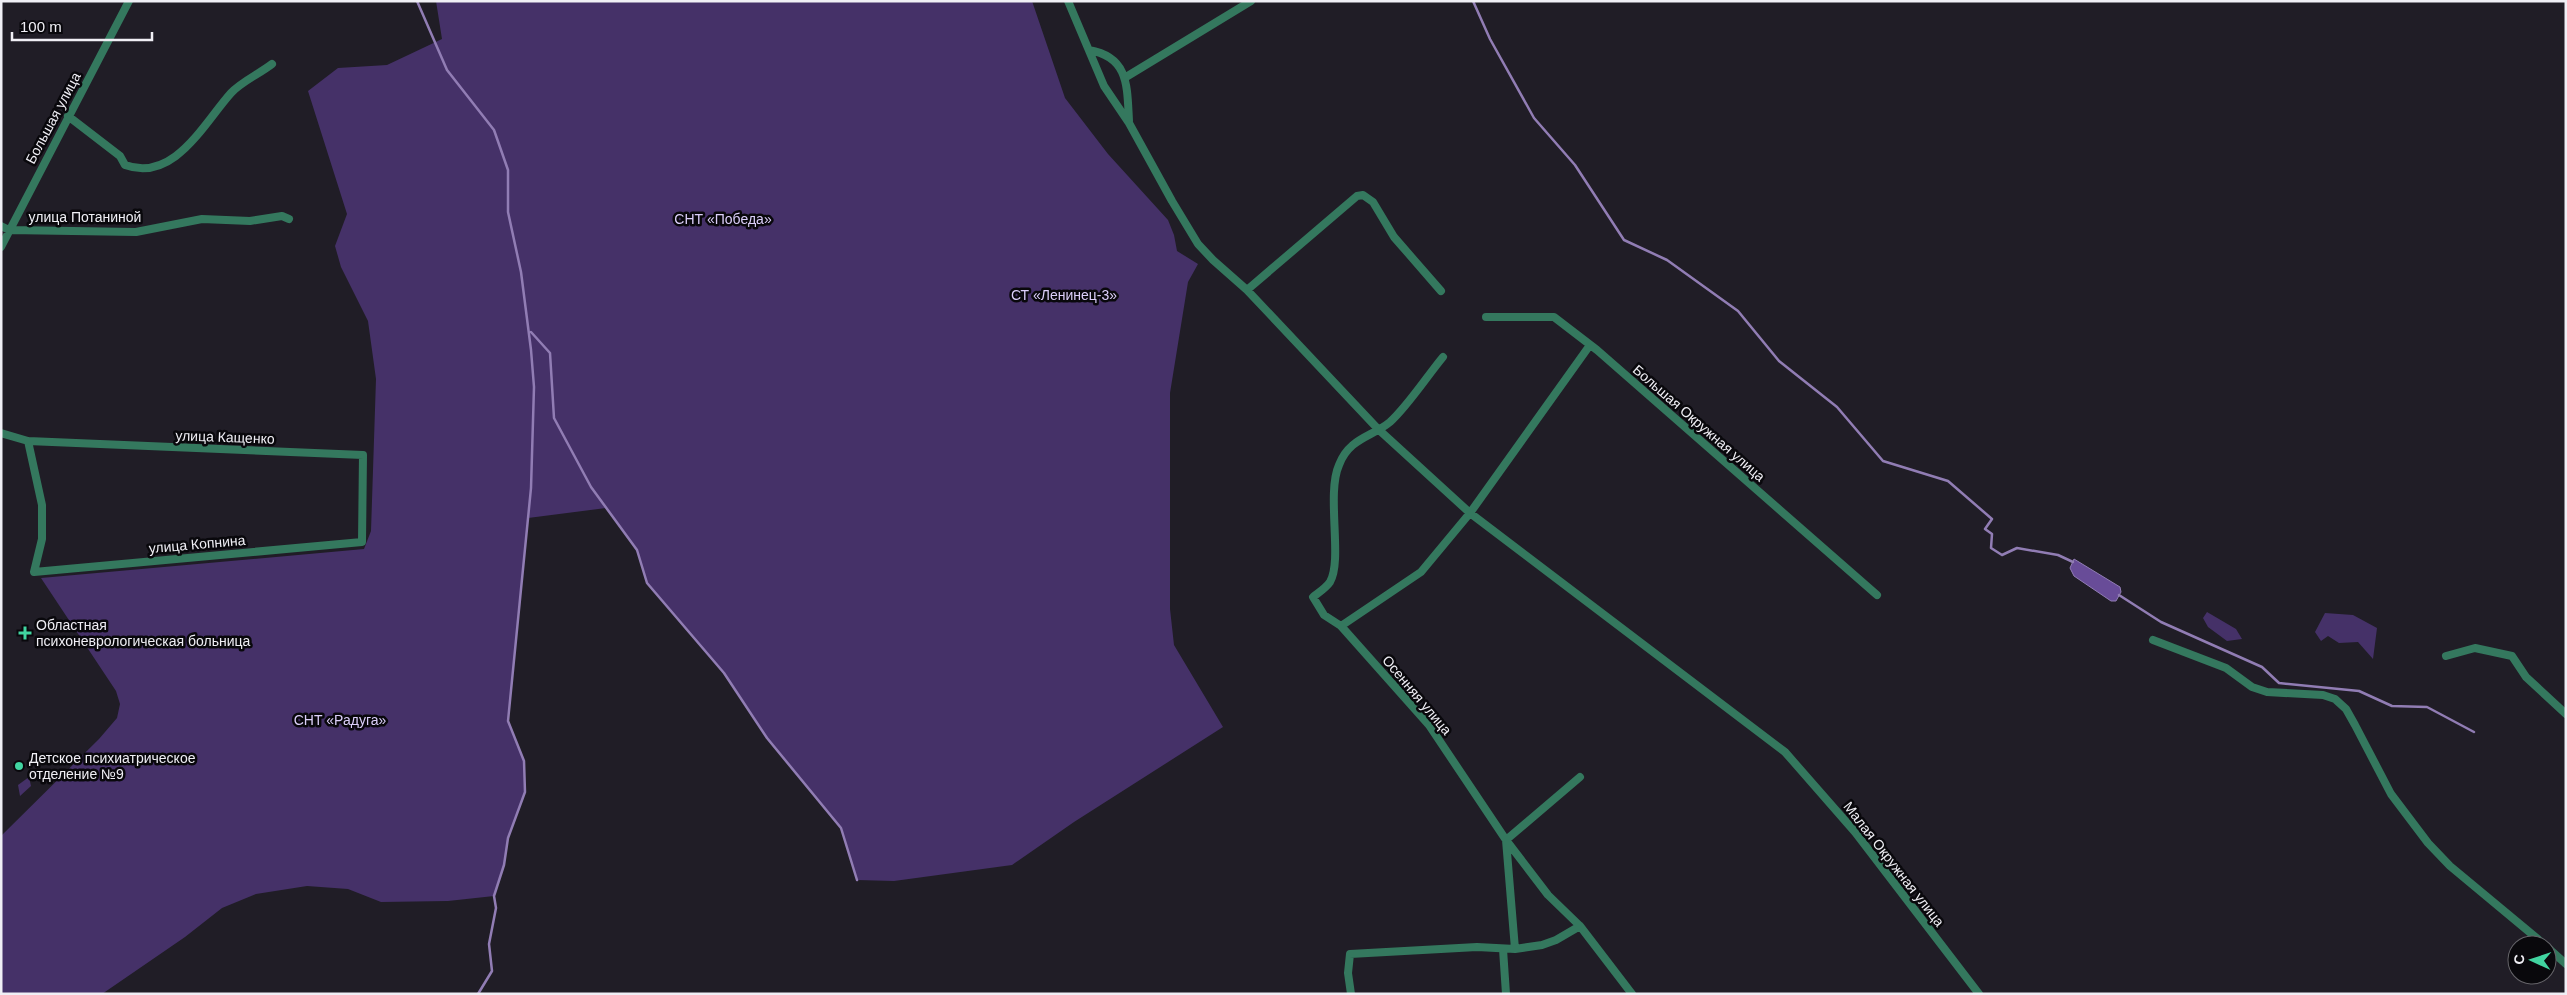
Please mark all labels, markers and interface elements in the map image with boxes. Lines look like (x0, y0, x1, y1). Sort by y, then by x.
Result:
scale bar (12, 10, 152, 42)
text: 100 m (20, 18, 62, 35)
street label: Большая улица (22, 69, 84, 166)
street label: улица Потаниной (29, 209, 141, 225)
park label: СНТ «Победа» (674, 211, 772, 227)
park label: СТ «Ленинец-3» (1011, 287, 1117, 303)
street label: Большая Окружная улица (1630, 361, 1768, 485)
street label: улица Кащенко (175, 427, 275, 447)
street label: улица Копнина (148, 532, 246, 556)
place label: Областная психоневрологическая больница (36, 617, 251, 649)
marker: Областная психоневрологическая больница (18, 626, 32, 640)
street label: Осенняя улица (1379, 652, 1455, 738)
park label: СНТ «Радуга» (294, 712, 387, 728)
place label: Детское психиатрическое отделение №9 (29, 750, 196, 782)
marker: Детское психиатрическое отделение №9 (13, 760, 25, 772)
street label: Малая Окружная улица (1840, 799, 1948, 930)
north arrow (2507, 935, 2557, 985)
text: С (2511, 954, 2527, 965)

